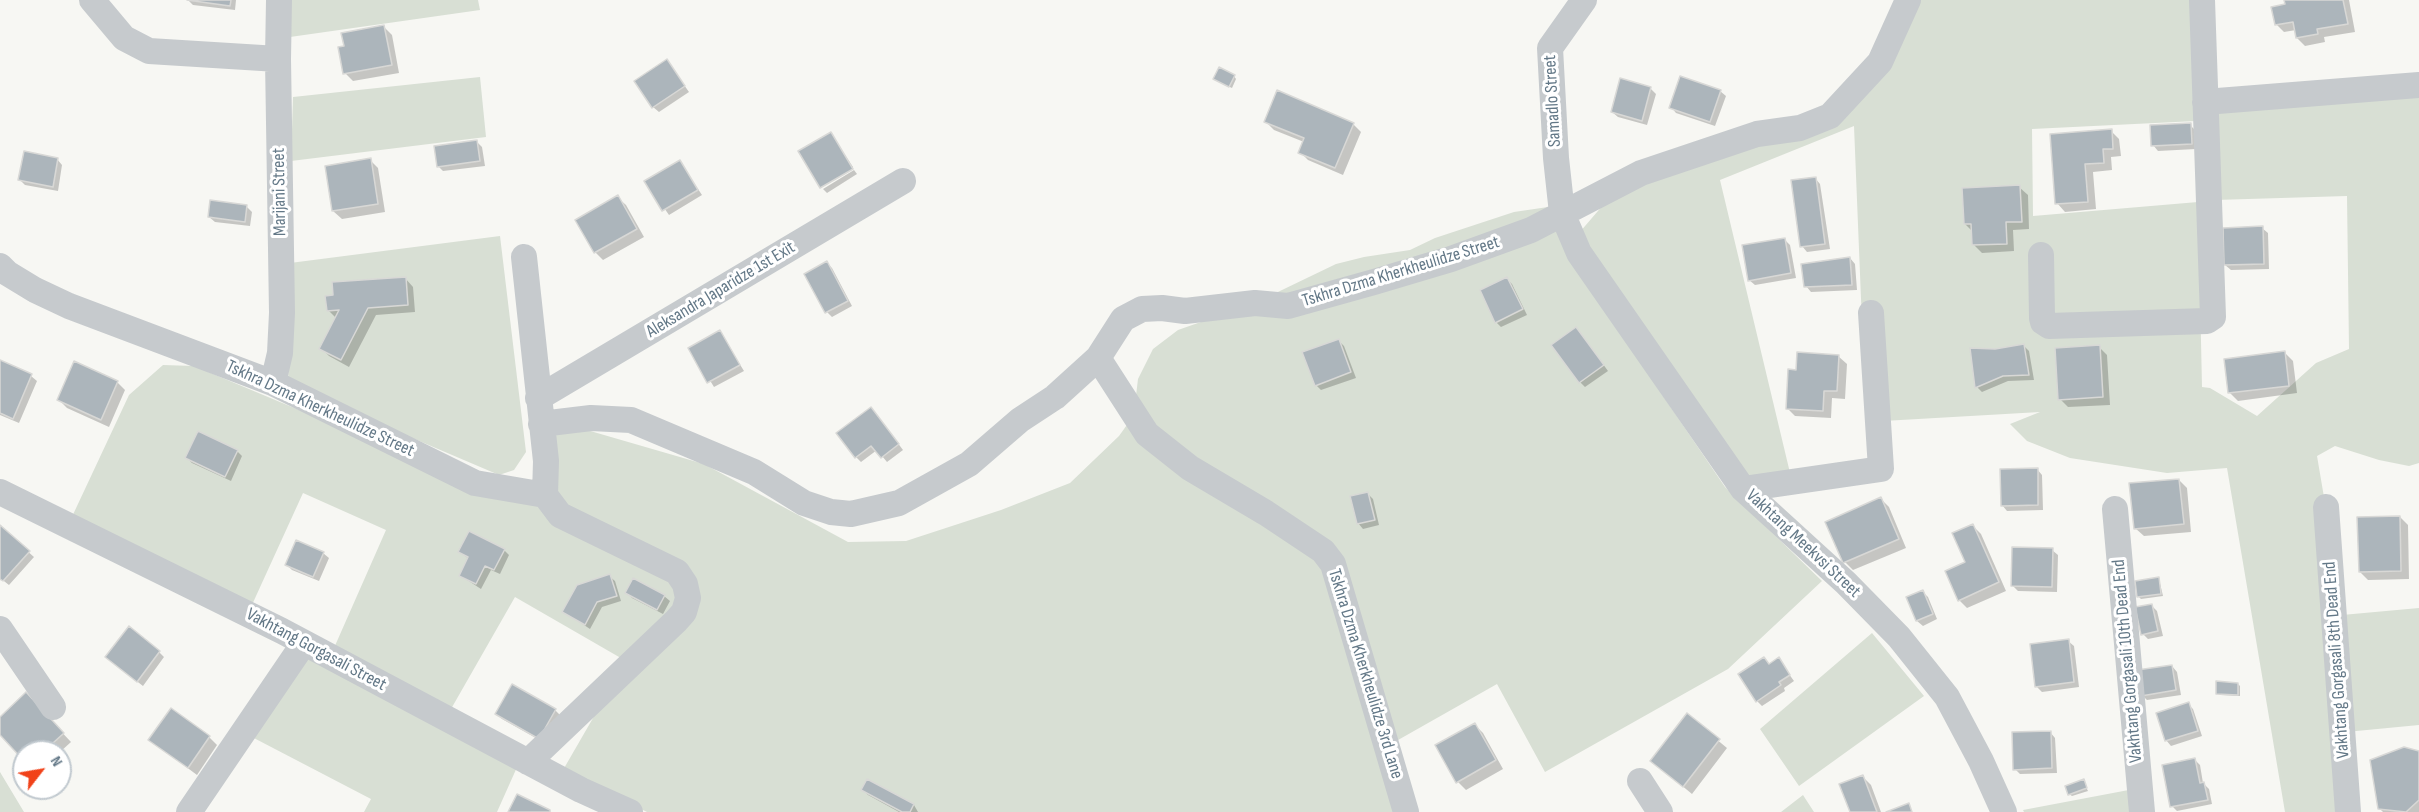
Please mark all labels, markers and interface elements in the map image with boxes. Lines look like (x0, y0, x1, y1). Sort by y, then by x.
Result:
street label: Samadlo Street (1540, 54, 1566, 148)
street label: Marijani Street (268, 148, 292, 236)
street label: Tskhra Dzma Kherkheulidze Street (1300, 232, 1502, 312)
street label: Aleksandra Japaridze 1st Exit (643, 237, 799, 343)
street label: Tskhra Dzma Kherkheulidze Street (223, 356, 417, 462)
street label: Vakhtang Meekvsi Street (1741, 485, 1865, 603)
street label: Vakhtang Gorgasali 10th Dead End (2108, 558, 2148, 764)
street label: Vakhtang Gorgasali 8th Dead End (2319, 561, 2355, 759)
street label: Tskhra Dzma Kherkheulidze 3rd Lane (1323, 566, 1407, 782)
street label: Vakhtang Gorgasali Street (242, 604, 390, 696)
north arrow (12, 740, 72, 800)
text: N (46, 753, 66, 770)

